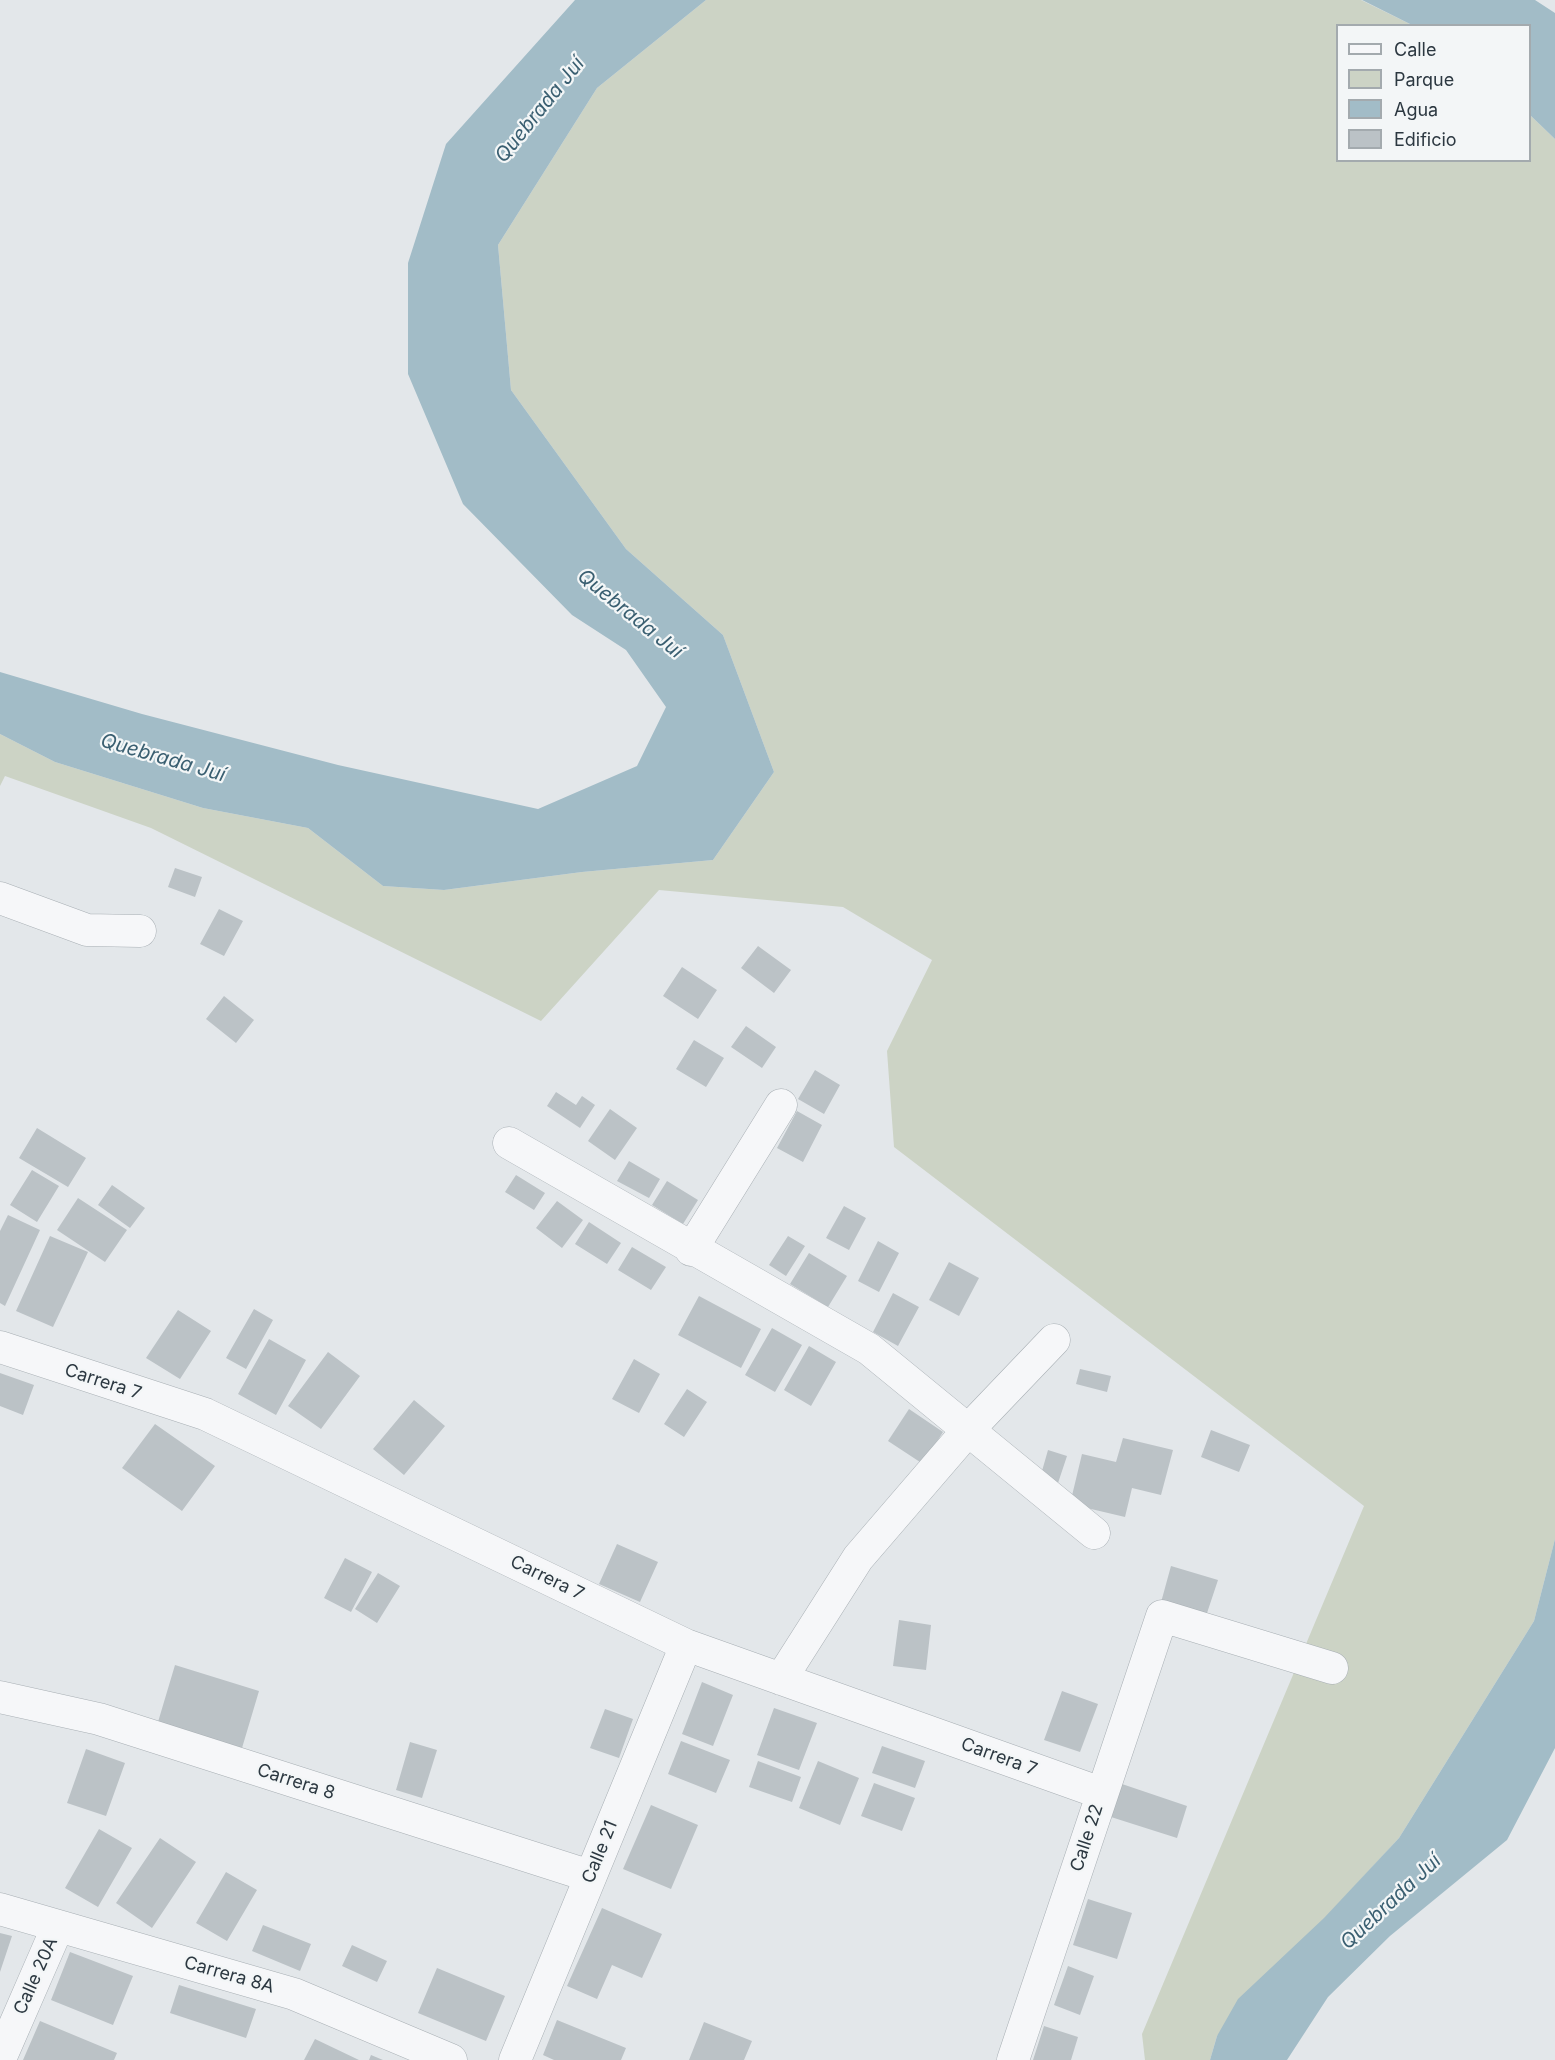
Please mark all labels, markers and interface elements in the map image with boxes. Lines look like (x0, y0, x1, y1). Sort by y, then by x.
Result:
legend (1336, 24, 1531, 162)
text: Calle (1394, 39, 1436, 60)
water label: Quebrada Juí (490, 52, 590, 168)
text: Parque (1394, 69, 1454, 90)
text: Agua (1394, 99, 1438, 120)
text: Edificio (1394, 129, 1457, 150)
water label: Quebrada Juí (572, 564, 688, 664)
water label: Quebrada Juí (98, 729, 228, 787)
street label: Carrera 7 (62, 1359, 144, 1405)
street label: Carrera 7 (507, 1551, 587, 1605)
street label: Carrera 7 (958, 1733, 1040, 1781)
street label: Carrera 8 (254, 1759, 338, 1805)
street label: Calle 22 (1066, 1802, 1108, 1874)
street label: Calle 21 (578, 1817, 622, 1887)
water label: Quebrada Juí (1336, 1849, 1446, 1955)
street label: Calle 20A (9, 1934, 63, 2018)
street label: Carrera 8A (181, 1952, 277, 1998)

